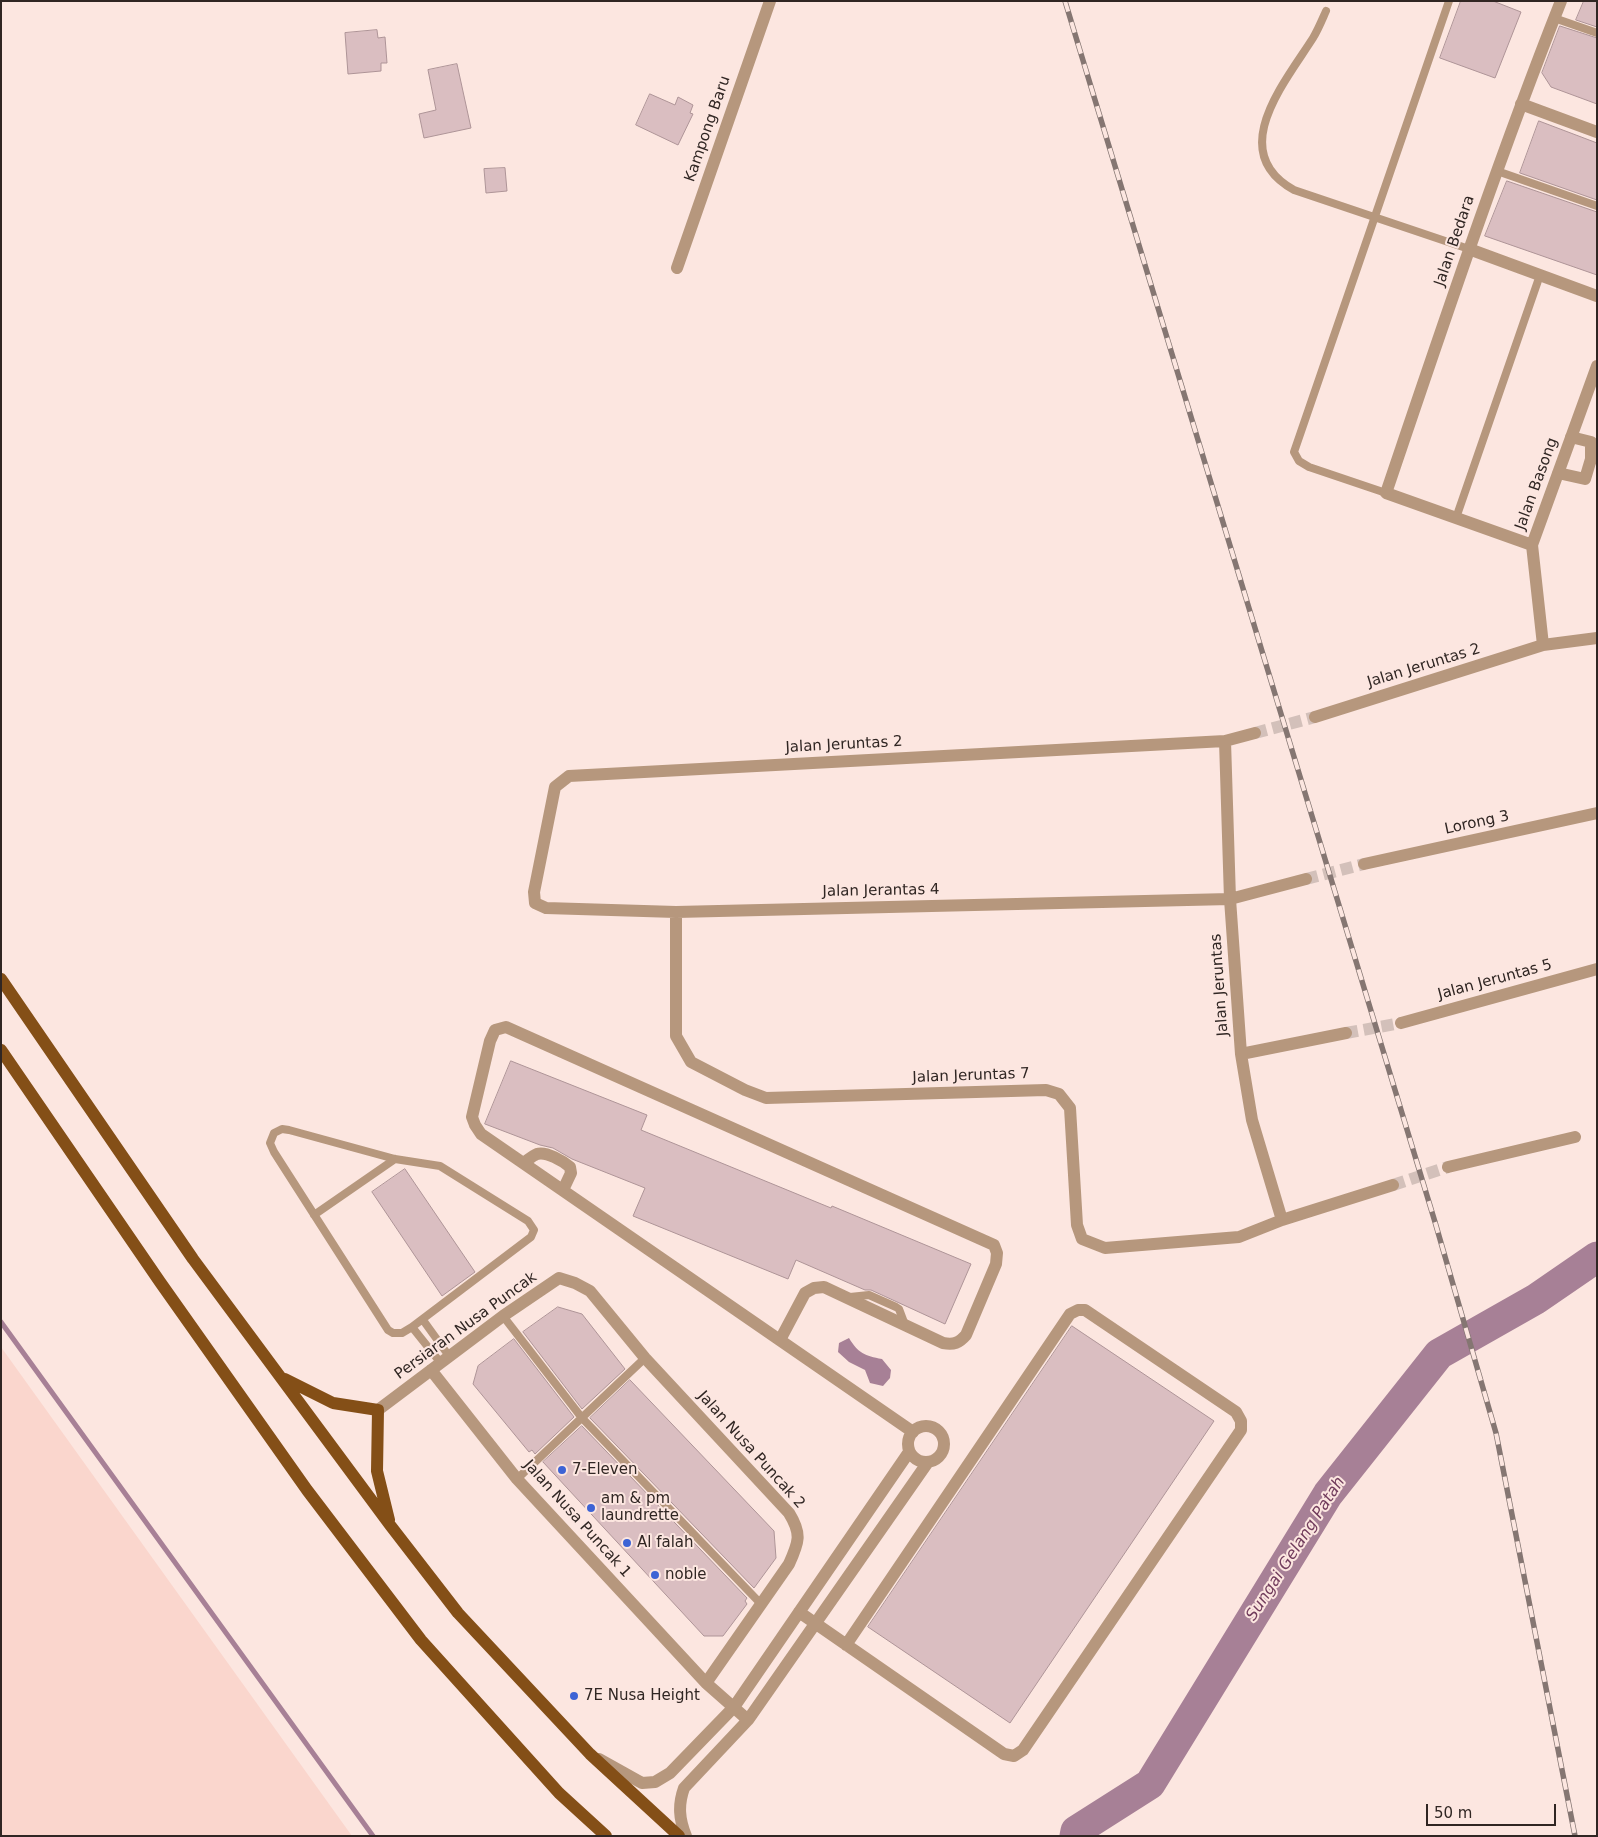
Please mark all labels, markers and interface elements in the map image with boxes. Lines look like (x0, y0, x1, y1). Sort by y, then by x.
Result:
street label: Kampong Baru (681, 74, 735, 184)
street label: Jalan Bedara (1431, 193, 1479, 289)
street label: Jalan Basong (1512, 435, 1562, 533)
street label: Jalan Jeruntas 2 (1365, 640, 1483, 692)
street label: Jalan Jeruntas 2 (785, 733, 903, 757)
street label: Lorong 3 (1443, 807, 1511, 839)
street label: Jalan Jerantas 4 (822, 881, 940, 901)
street label: Jalan Jeruntas (1207, 933, 1233, 1037)
street label: Jalan Jeruntas 5 (1436, 956, 1554, 1004)
street label: Jalan Jeruntas 7 (912, 1065, 1030, 1087)
street label: Persiaran Nusa Puncak (391, 1268, 541, 1384)
street label: Jalan Nusa Puncak 2 (693, 1388, 809, 1512)
street label: Jalan Nusa Puncak 1 (519, 1457, 635, 1581)
place label: 7-Eleven (572, 1461, 637, 1479)
marker: 7-Eleven (556, 1464, 568, 1476)
water label: Sungai Gelang Patah (1242, 1474, 1350, 1624)
place label: am & pm laundrette (601, 1490, 679, 1525)
marker: am & pm laundrette (585, 1502, 597, 1514)
place label: Al falah (637, 1534, 694, 1552)
marker: Al falah (621, 1537, 633, 1549)
place label: noble (665, 1566, 707, 1584)
marker: noble (649, 1569, 661, 1581)
place label: 7E Nusa Height (584, 1687, 700, 1705)
marker: 7E Nusa Height (568, 1690, 580, 1702)
scale bar (1428, 1794, 1558, 1826)
text: 50 m (1434, 1804, 1472, 1822)

